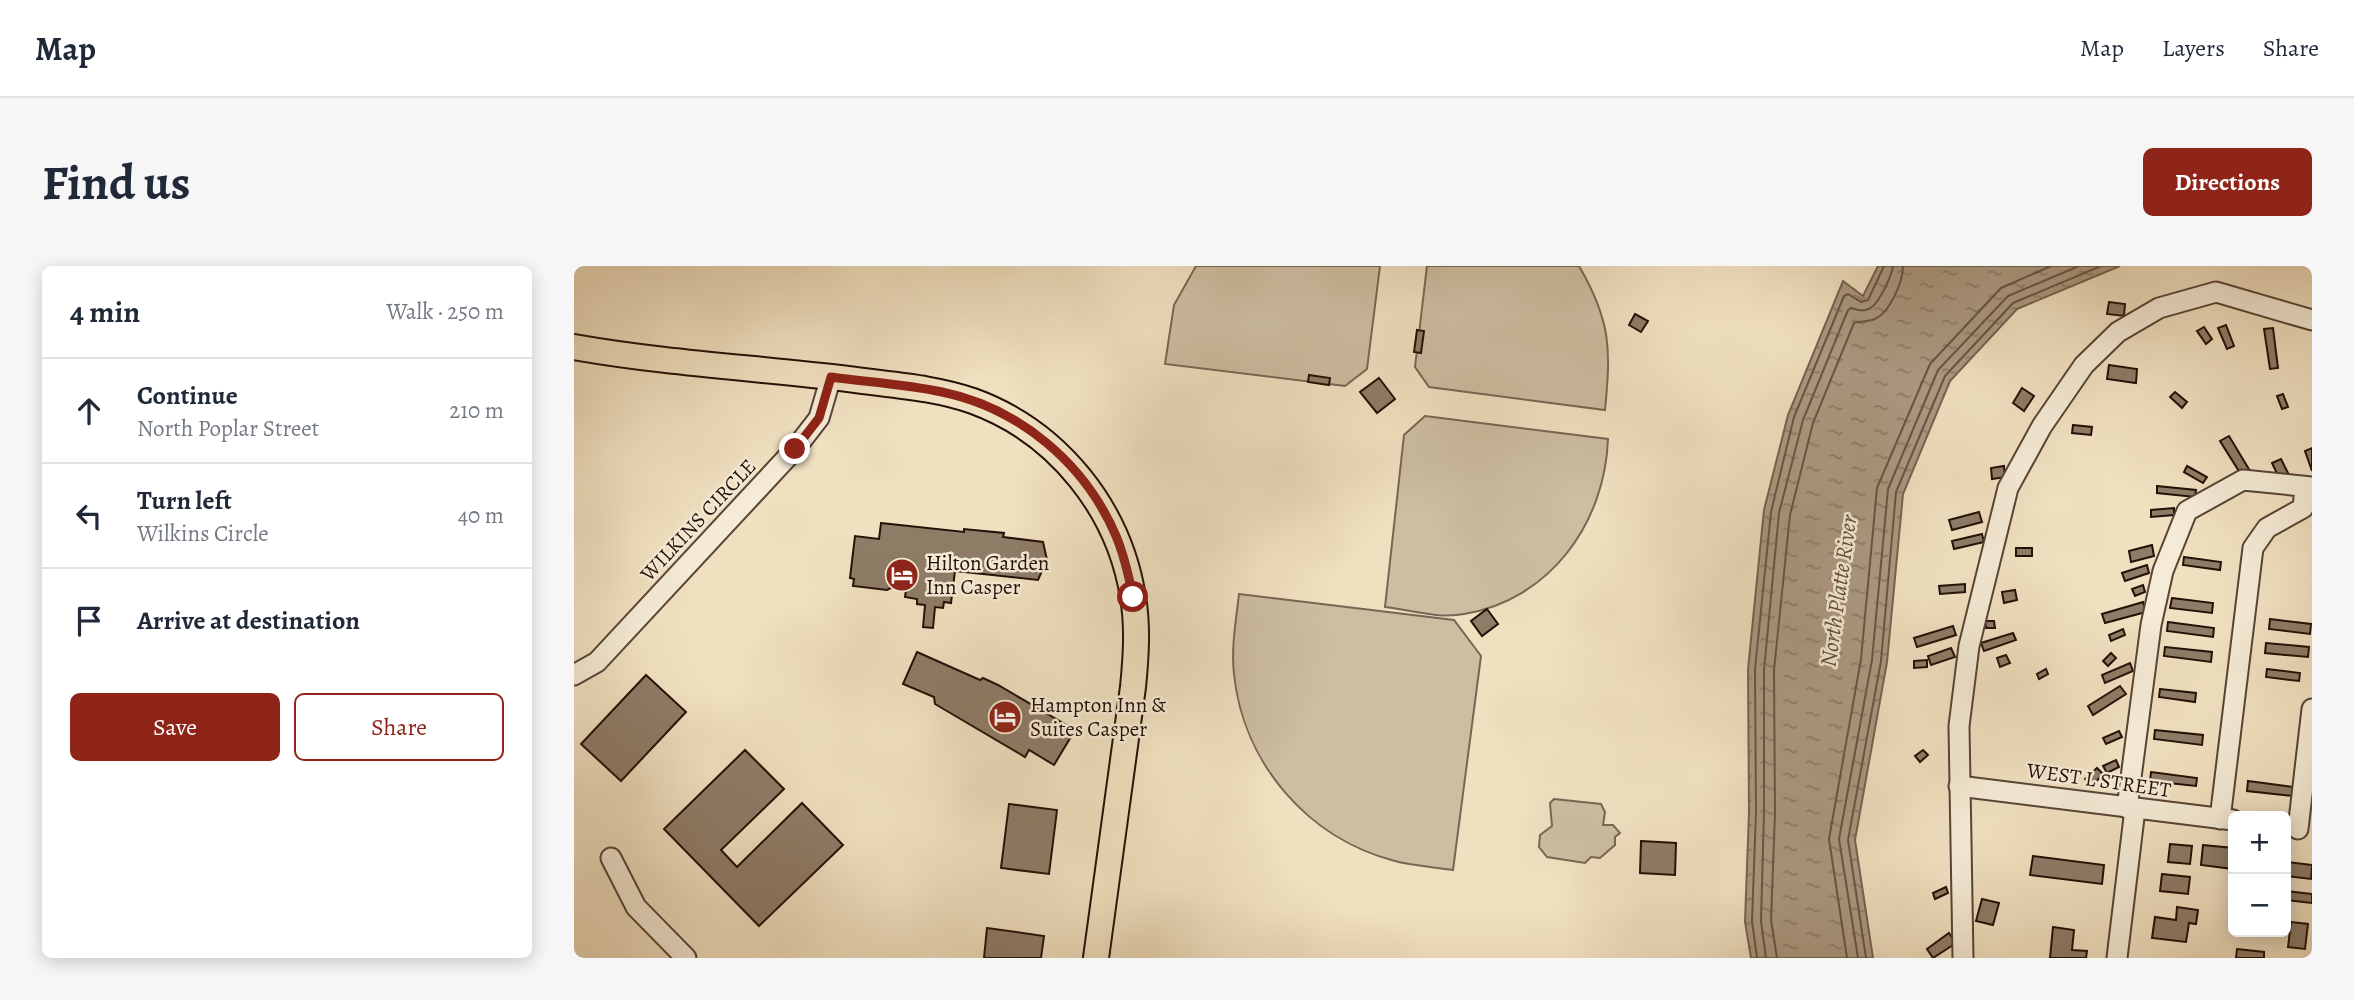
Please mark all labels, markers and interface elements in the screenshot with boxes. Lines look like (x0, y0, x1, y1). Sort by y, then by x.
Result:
text: Map (35, 26, 96, 71)
text: Map (2080, 32, 2124, 64)
text: Layers (2162, 32, 2225, 64)
text: Share (2263, 32, 2319, 64)
button: Directions (2143, 148, 2312, 216)
text: Find us (42, 149, 190, 216)
text: 4 min (70, 292, 140, 332)
text: Walk · 250 m (386, 296, 504, 327)
text: Continue (137, 378, 238, 413)
icon: ahead (70, 392, 108, 430)
text: 210 m (449, 395, 504, 426)
text: North Poplar Street (137, 413, 319, 444)
route end (779, 433, 810, 464)
street label: WILKINS CIRCLE (633, 453, 762, 588)
text: Turn left (137, 483, 232, 518)
icon: left (70, 497, 108, 535)
text: 40 m (458, 500, 504, 531)
water label: North Platte River (1813, 512, 1865, 669)
text: Wilkins Circle (137, 518, 269, 549)
place label: Hilton Garden Inn Casper (926, 549, 1049, 601)
hotel icon: Hilton Garden Inn Casper (883, 556, 921, 594)
route start (1117, 581, 1148, 612)
icon: arrive (70, 602, 108, 640)
text: Arrive at destination (137, 603, 360, 638)
place label: Hampton Inn & Suites Casper (1030, 691, 1166, 743)
button: Save (70, 693, 280, 761)
button: Share (294, 693, 504, 761)
hotel icon: Hampton Inn & Suites Casper (986, 698, 1024, 736)
street label: WEST L STREET (2024, 756, 2173, 804)
map controls (2228, 811, 2291, 937)
button: + (2228, 811, 2291, 874)
button: − (2228, 874, 2291, 937)

